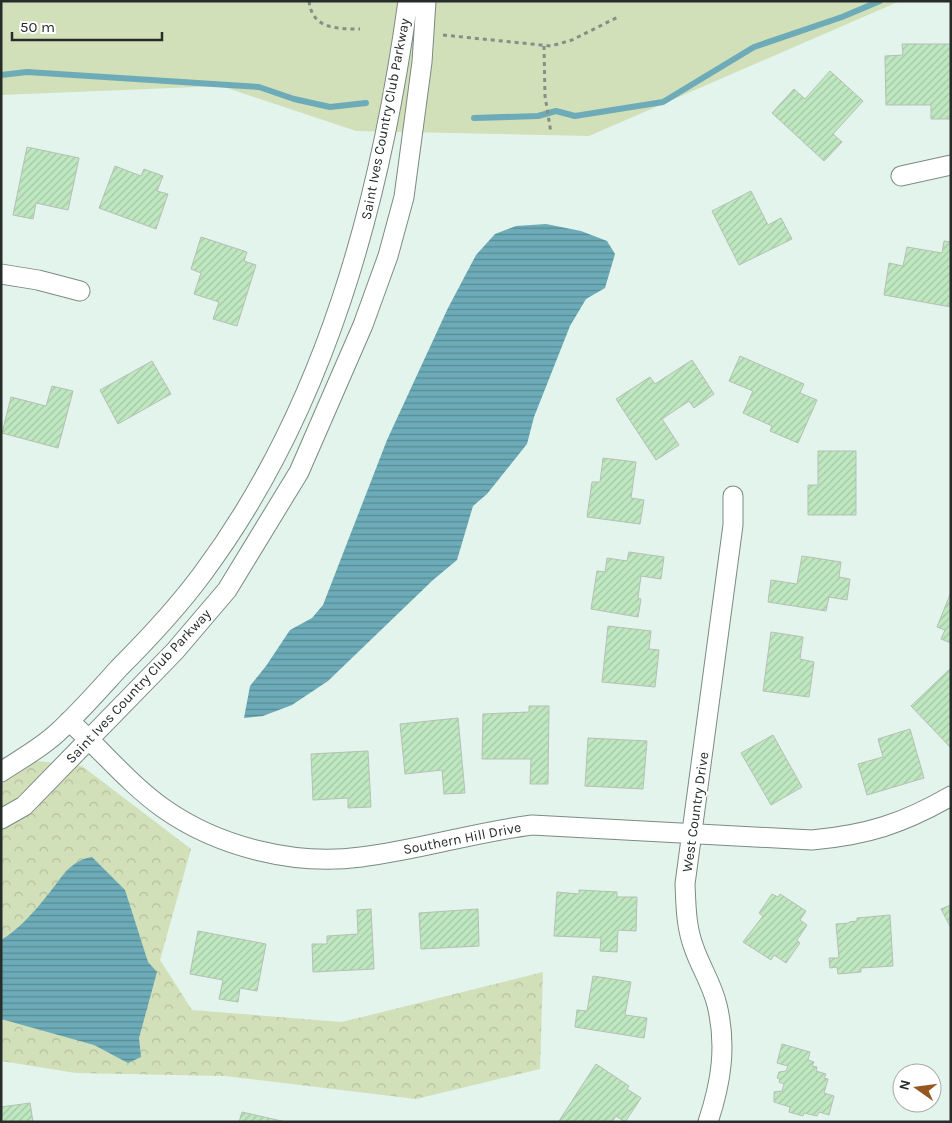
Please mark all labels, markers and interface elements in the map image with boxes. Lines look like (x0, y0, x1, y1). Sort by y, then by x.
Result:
scale bar (12, 10, 162, 42)
street label: Saint Ives Country Club Parkway (358, 16, 413, 221)
text: 50 m (20, 18, 55, 36)
street label: Saint Ives Country Club Parkway (62, 605, 215, 767)
street label: West Country Drive (679, 751, 712, 873)
street label: Southern Hill Drive (402, 819, 522, 858)
north arrow (892, 1063, 942, 1113)
text: N (895, 1078, 914, 1092)

